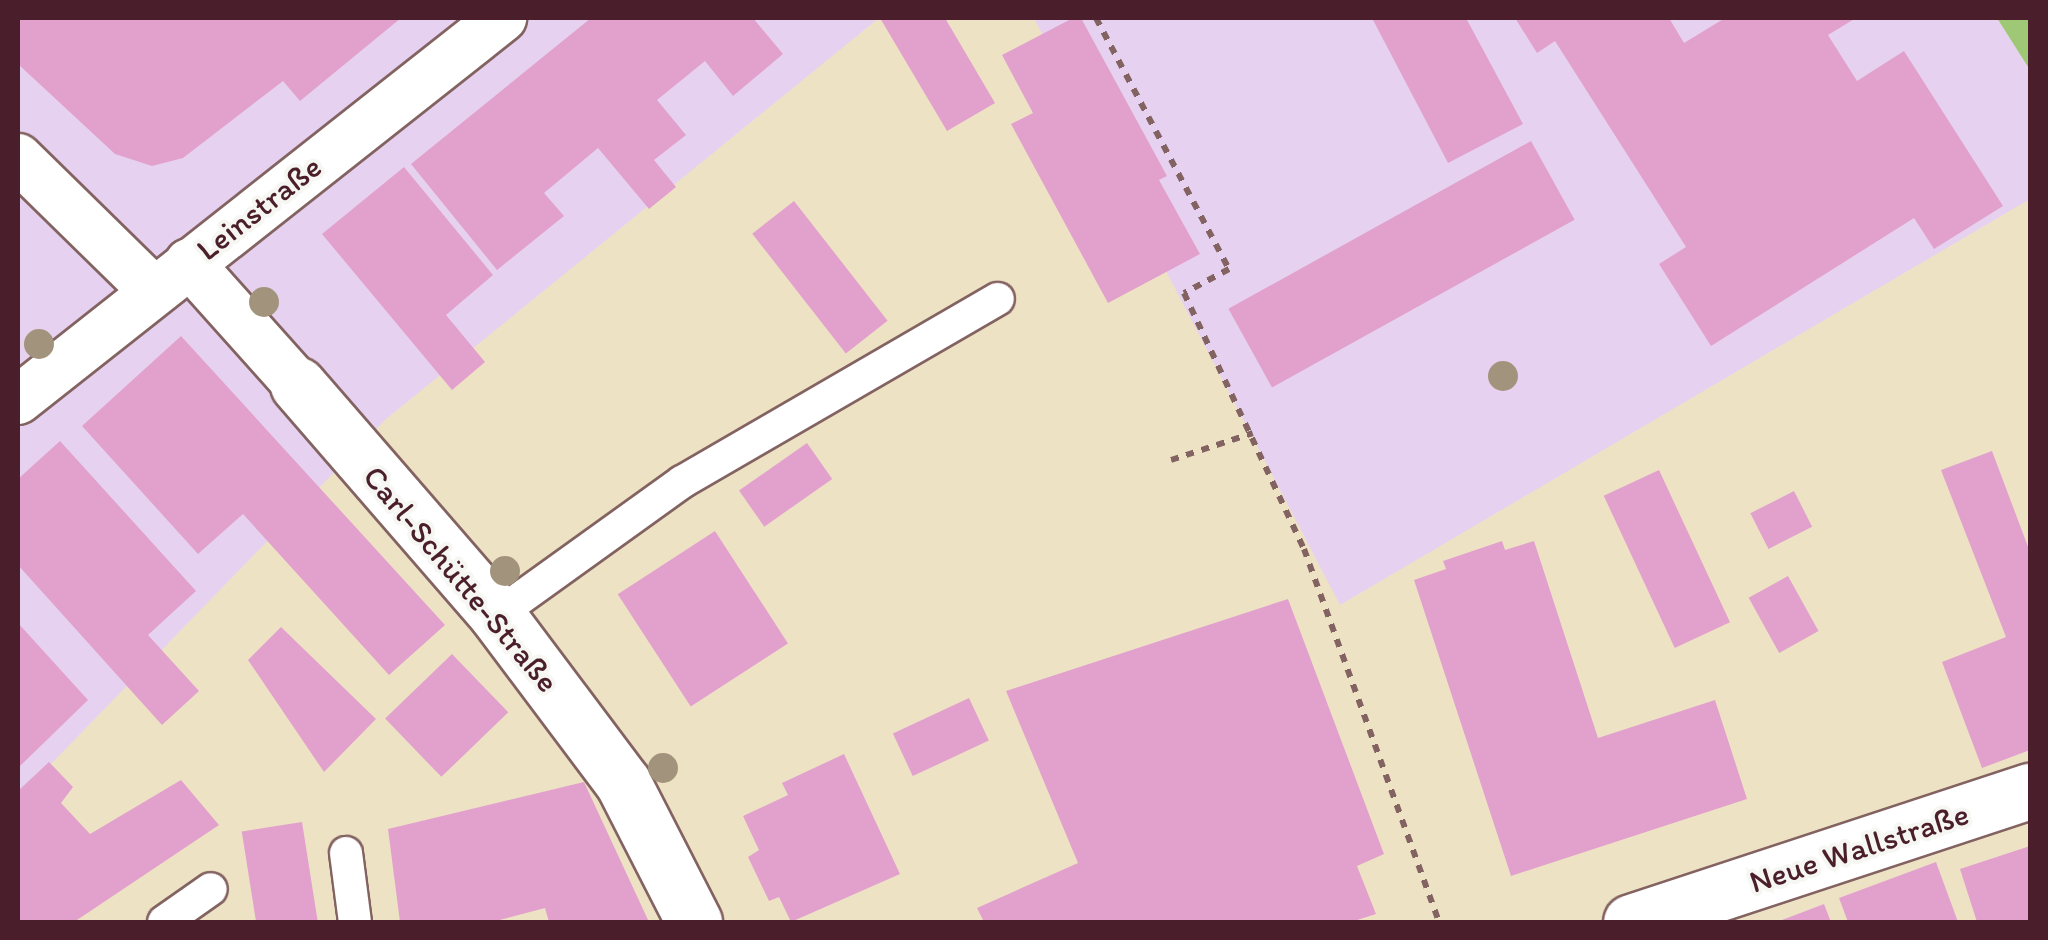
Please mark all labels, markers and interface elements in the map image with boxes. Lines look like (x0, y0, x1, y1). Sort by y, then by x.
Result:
street label: Leinstraße (189, 147, 329, 269)
street label: Carl-Schütte-Straße (355, 458, 567, 700)
street label: Neue Wallstraße (1745, 795, 1973, 901)

